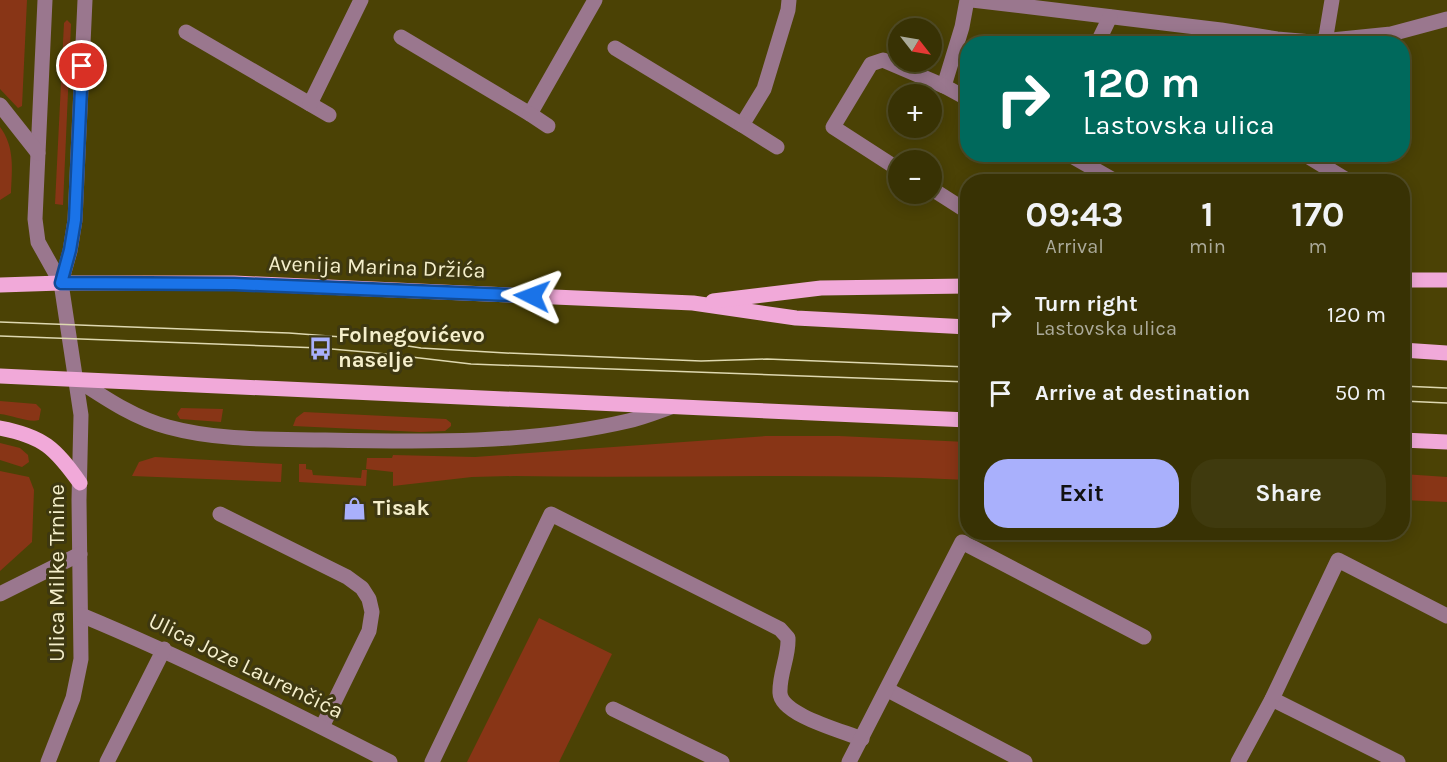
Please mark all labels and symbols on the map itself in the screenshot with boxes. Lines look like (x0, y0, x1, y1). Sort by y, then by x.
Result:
north arrow (888, 18, 942, 72)
pin (56, 40, 107, 91)
street label: Avenija Marina Držića (268, 250, 486, 284)
position arrow (500, 264, 564, 328)
place label: Folnegovićevo naselje (338, 322, 485, 373)
bus stop icon: Folnegovićevo naselje (307, 335, 333, 361)
street label: Ulica Milke Trnine (44, 484, 70, 662)
shop icon: Tisak (342, 495, 368, 521)
place label: Tisak (373, 495, 429, 521)
street label: Ulica Joze Laurenčića (144, 608, 348, 724)

